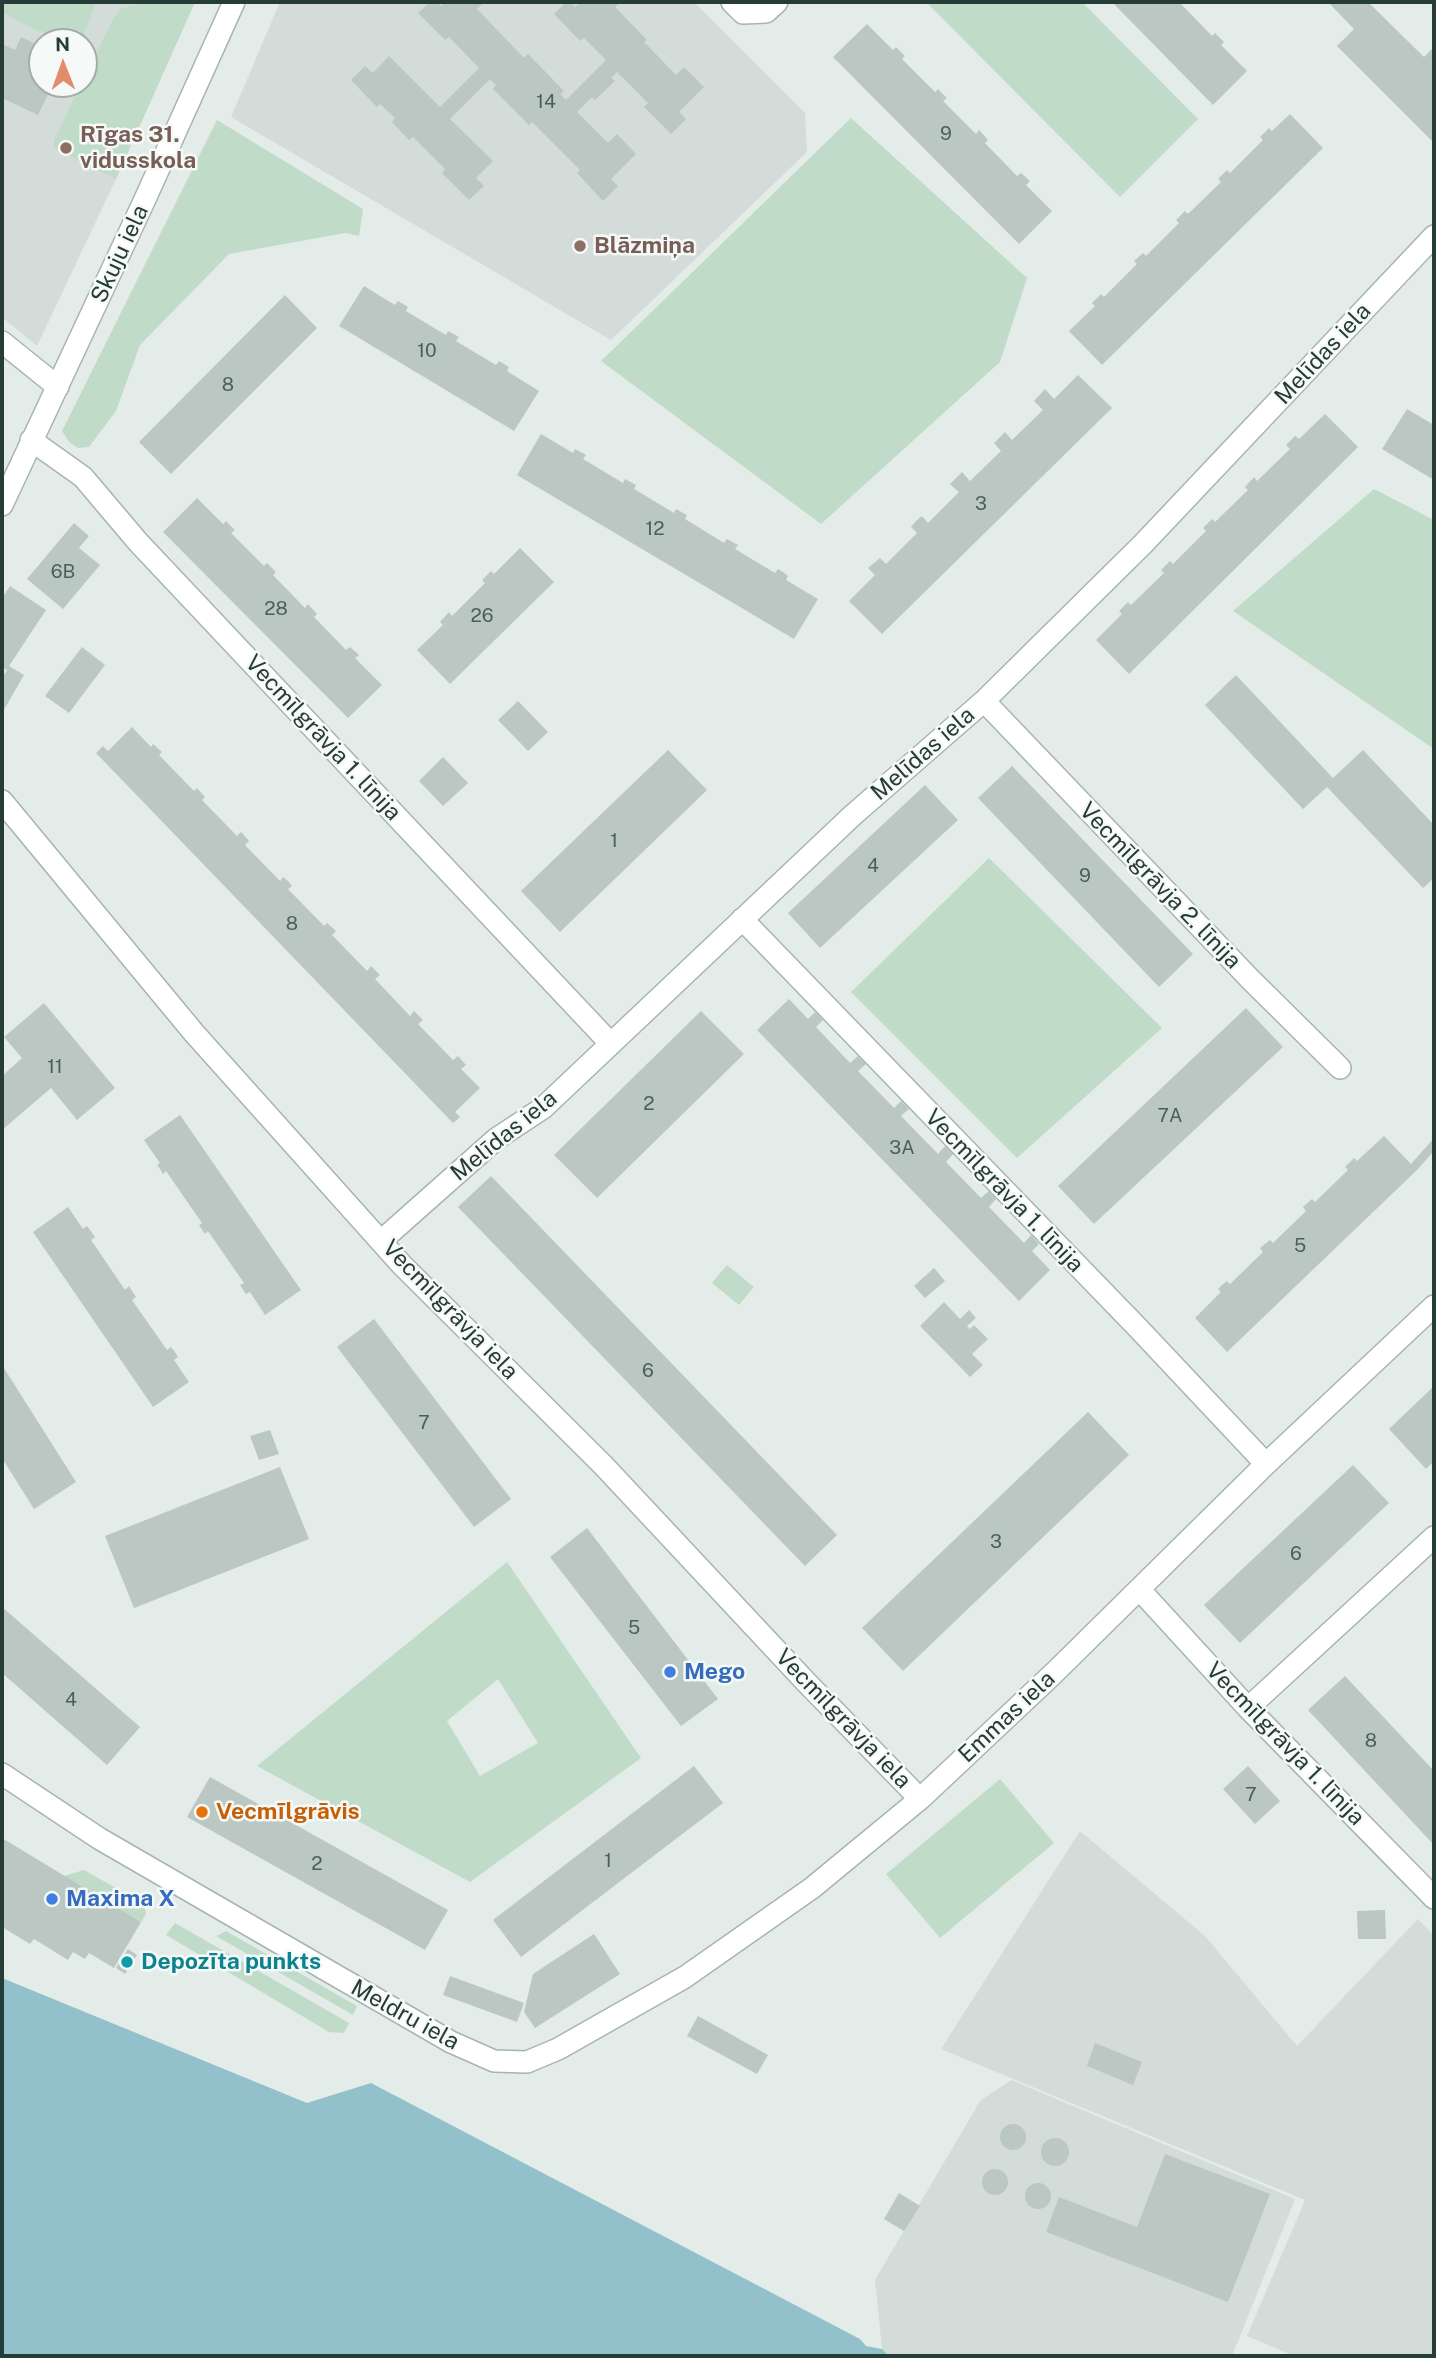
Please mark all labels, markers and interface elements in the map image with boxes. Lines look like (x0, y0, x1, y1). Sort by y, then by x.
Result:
north arrow (28, 28, 98, 98)
text: N (55, 33, 70, 55)
house number: 14 (536, 91, 556, 113)
place label: Rīgas 31. vidusskola (80, 121, 196, 175)
house number: 9 (940, 123, 952, 145)
marker: Rīgas 31. vidusskola (58, 140, 74, 156)
street label: Skuju iela (85, 201, 155, 307)
place label: Blāzmiņa (594, 232, 695, 260)
marker: Blāzmiņa (572, 238, 588, 254)
street label: Melīdas iela (1269, 298, 1377, 410)
house number: 10 (417, 340, 437, 362)
house number: 8 (222, 374, 234, 396)
house number: 3 (975, 493, 987, 515)
house number: 12 (645, 518, 665, 540)
house number: 6B (51, 561, 75, 583)
house number: 28 (264, 598, 288, 620)
house number: 26 (470, 605, 494, 627)
street label: Vecmīlgrāvja 1. līnija (239, 650, 407, 826)
street label: Melīdas iela (865, 701, 981, 807)
street label: Vecmīlgrāvja 2. līnija (1073, 797, 1247, 975)
house number: 1 (610, 830, 618, 852)
house number: 4 (867, 855, 879, 877)
house number: 9 (1079, 865, 1091, 887)
house number: 8 (286, 913, 298, 935)
house number: 11 (47, 1056, 63, 1078)
street label: Melīdas iela (445, 1085, 563, 1187)
house number: 2 (643, 1093, 655, 1115)
street label: Vecmīlgrāvja 1. līnija (919, 1104, 1089, 1278)
house number: 7A (1158, 1105, 1182, 1127)
house number: 3A (889, 1137, 915, 1159)
street label: Vecmīlgrāvja iela (376, 1235, 524, 1385)
house number: 5 (1294, 1235, 1306, 1257)
house number: 6 (642, 1360, 654, 1382)
house number: 7 (418, 1412, 430, 1434)
house number: 3 (990, 1531, 1002, 1553)
house number: 6 (1290, 1543, 1302, 1565)
house number: 5 (628, 1617, 640, 1639)
street label: Vecmīlgrāvja iela (769, 1644, 917, 1794)
street label: Vecmīlgrāvja 1. līnija (1200, 1657, 1370, 1831)
place label: Mego (684, 1658, 745, 1686)
marker: Mego (662, 1664, 678, 1680)
street label: Emmas iela (953, 1665, 1061, 1769)
house number: 4 (65, 1689, 77, 1711)
house number: 8 (1365, 1730, 1377, 1752)
house number: 7 (1245, 1784, 1257, 1806)
place label: Vecmīlgrāvis (216, 1798, 360, 1826)
marker: Vecmīlgrāvis (194, 1804, 210, 1820)
house number: 1 (604, 1850, 612, 1872)
house number: 2 (311, 1853, 323, 1875)
place label: Maxima X (66, 1885, 175, 1913)
marker: Maxima X (44, 1891, 60, 1907)
place label: Depozīta punkts (141, 1948, 321, 1976)
marker: Depozīta punkts (119, 1954, 135, 1970)
street label: Meldru iela (346, 1974, 464, 2056)

